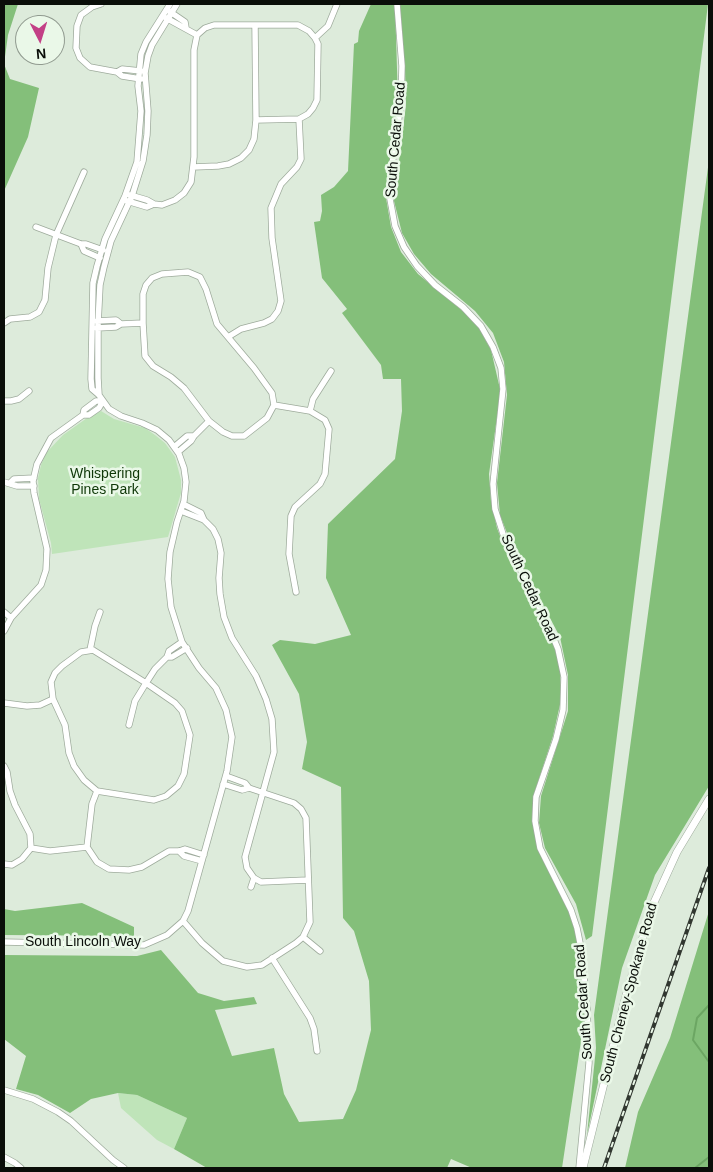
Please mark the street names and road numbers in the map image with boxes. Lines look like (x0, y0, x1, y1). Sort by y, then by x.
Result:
street label: South Cedar Road (383, 82, 409, 198)
street label: South Cedar Road (497, 532, 561, 644)
street label: South Cheney-Spokane Road (597, 901, 661, 1085)
street label: South Lincoln Way (25, 934, 141, 950)
street label: South Cedar Road (572, 944, 596, 1060)

